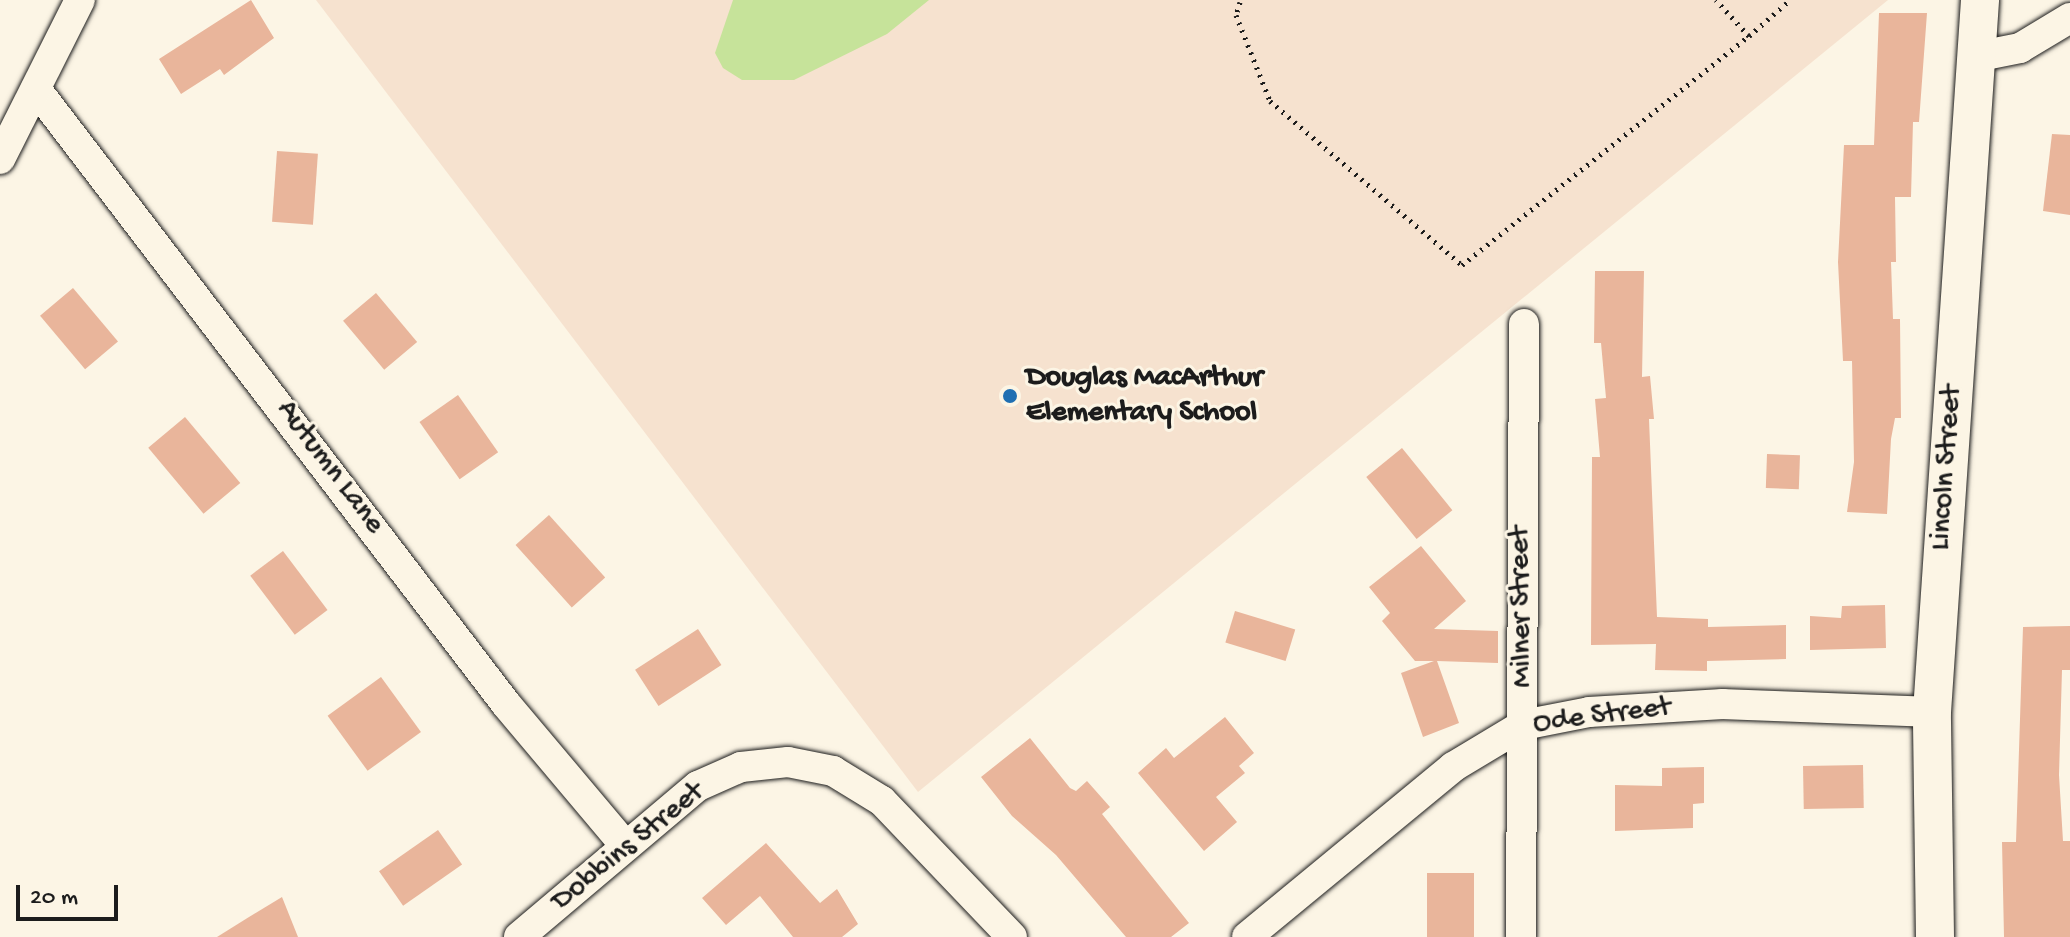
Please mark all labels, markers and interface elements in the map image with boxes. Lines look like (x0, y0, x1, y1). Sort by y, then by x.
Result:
place label: Douglas MacArthur Elementary School (1026, 361, 1263, 432)
street label: Lincoln Street (1924, 384, 1972, 552)
marker: Douglas MacArthur Elementary School (1001, 387, 1019, 405)
street label: Autumn Lane (267, 394, 391, 542)
street label: Milner Street (1504, 526, 1542, 688)
street label: Ode Street (1531, 691, 1673, 743)
street label: Dobbins Street (546, 776, 712, 920)
scale bar (20, 869, 122, 919)
text: 20 m (30, 884, 78, 913)

